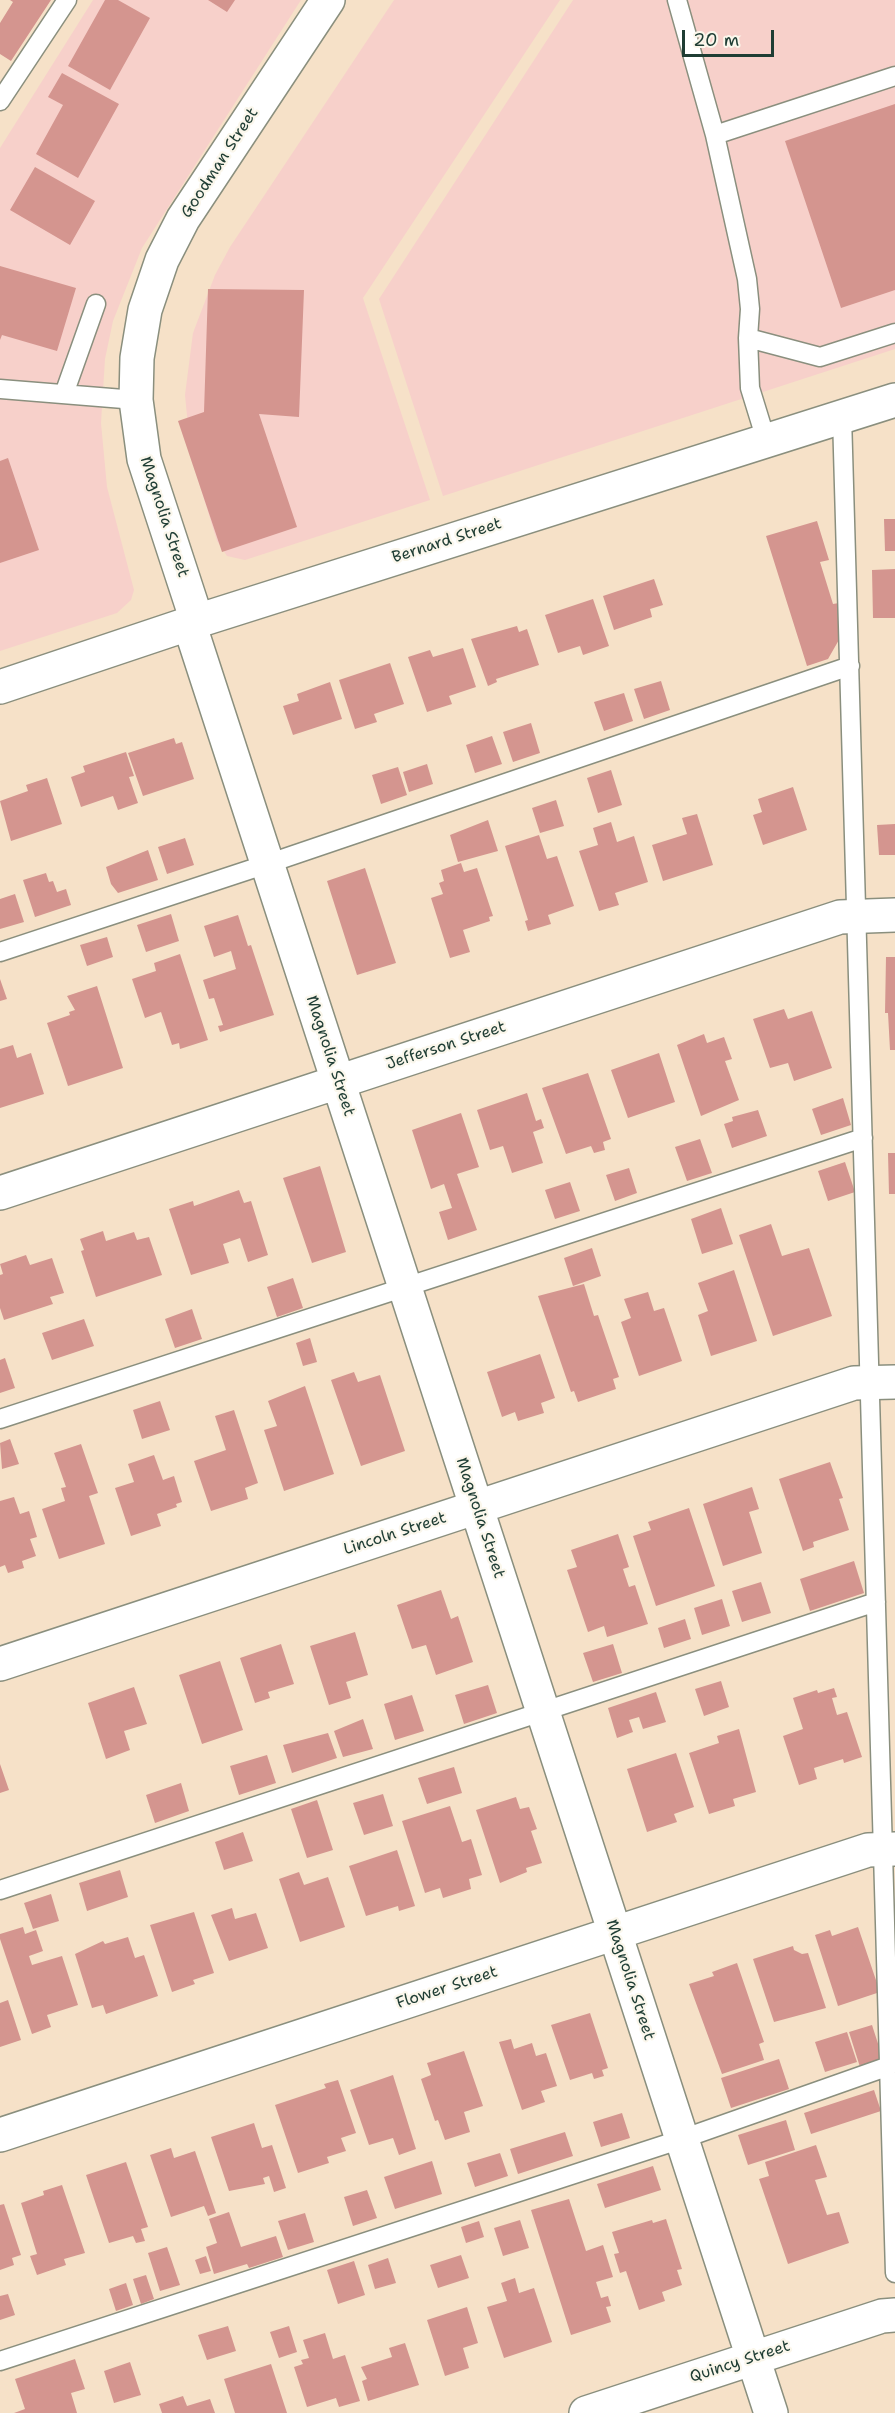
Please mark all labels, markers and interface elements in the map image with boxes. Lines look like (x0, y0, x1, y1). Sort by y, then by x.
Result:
scale bar (685, 18, 776, 56)
text: 20 m (693, 28, 739, 52)
street label: Goodman Street (177, 104, 263, 222)
street label: Magnolia Street (135, 454, 193, 580)
street label: Bernard Street (390, 514, 504, 568)
street label: Magnolia Street (301, 993, 359, 1119)
street label: Jefferson Street (384, 1018, 508, 1074)
street label: Magnolia Street (451, 1455, 509, 1581)
street label: Lincoln Street (341, 1508, 449, 1560)
street label: Magnolia Street (601, 1917, 659, 2043)
street label: Flower Street (394, 1963, 500, 2013)
street label: Quincy Street (688, 2337, 792, 2387)

